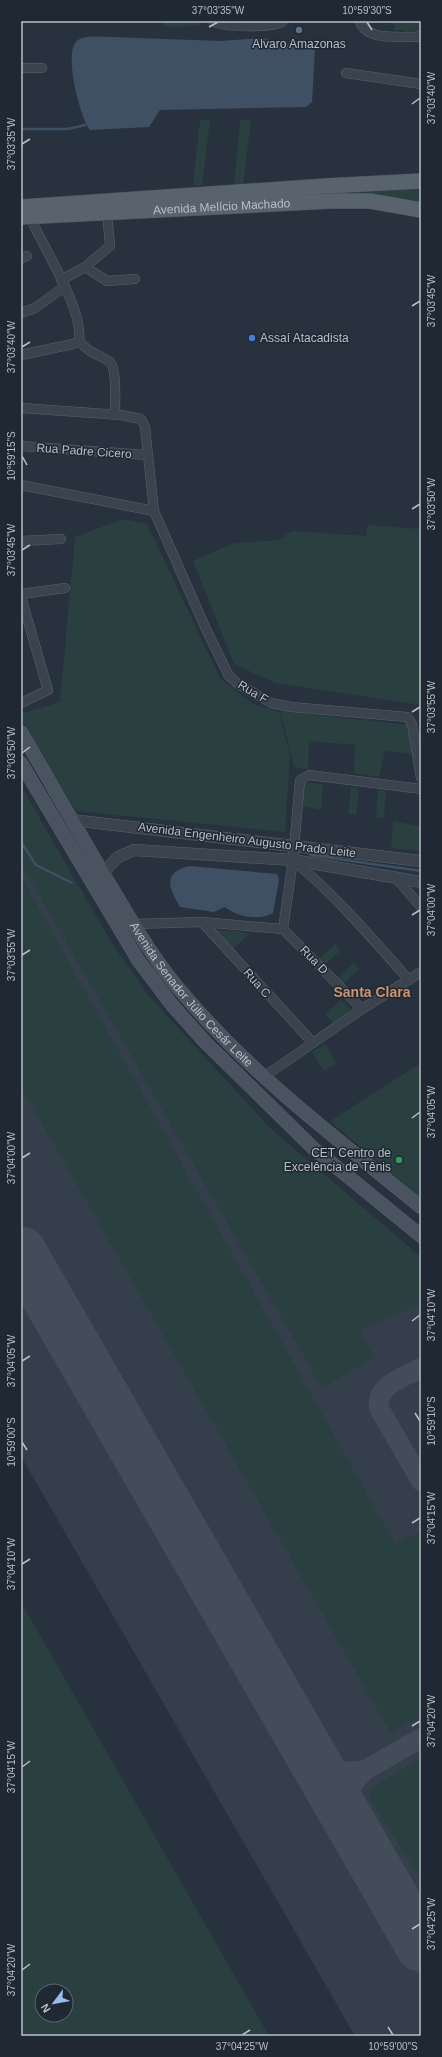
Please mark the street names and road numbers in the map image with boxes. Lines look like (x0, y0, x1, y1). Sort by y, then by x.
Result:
street label: Avenida Melício Machado (153, 196, 291, 217)
street label: Rua Padre Cicero (36, 441, 132, 461)
street label: Rua F (235, 678, 271, 706)
street label: Avenida Engenheiro Augusto Prado Leite (137, 820, 357, 860)
street label: Avenida Senador Júlio Cesár Leite (127, 920, 256, 1070)
street label: Rua D (297, 943, 331, 977)
street label: Rua C (240, 966, 274, 1001)

